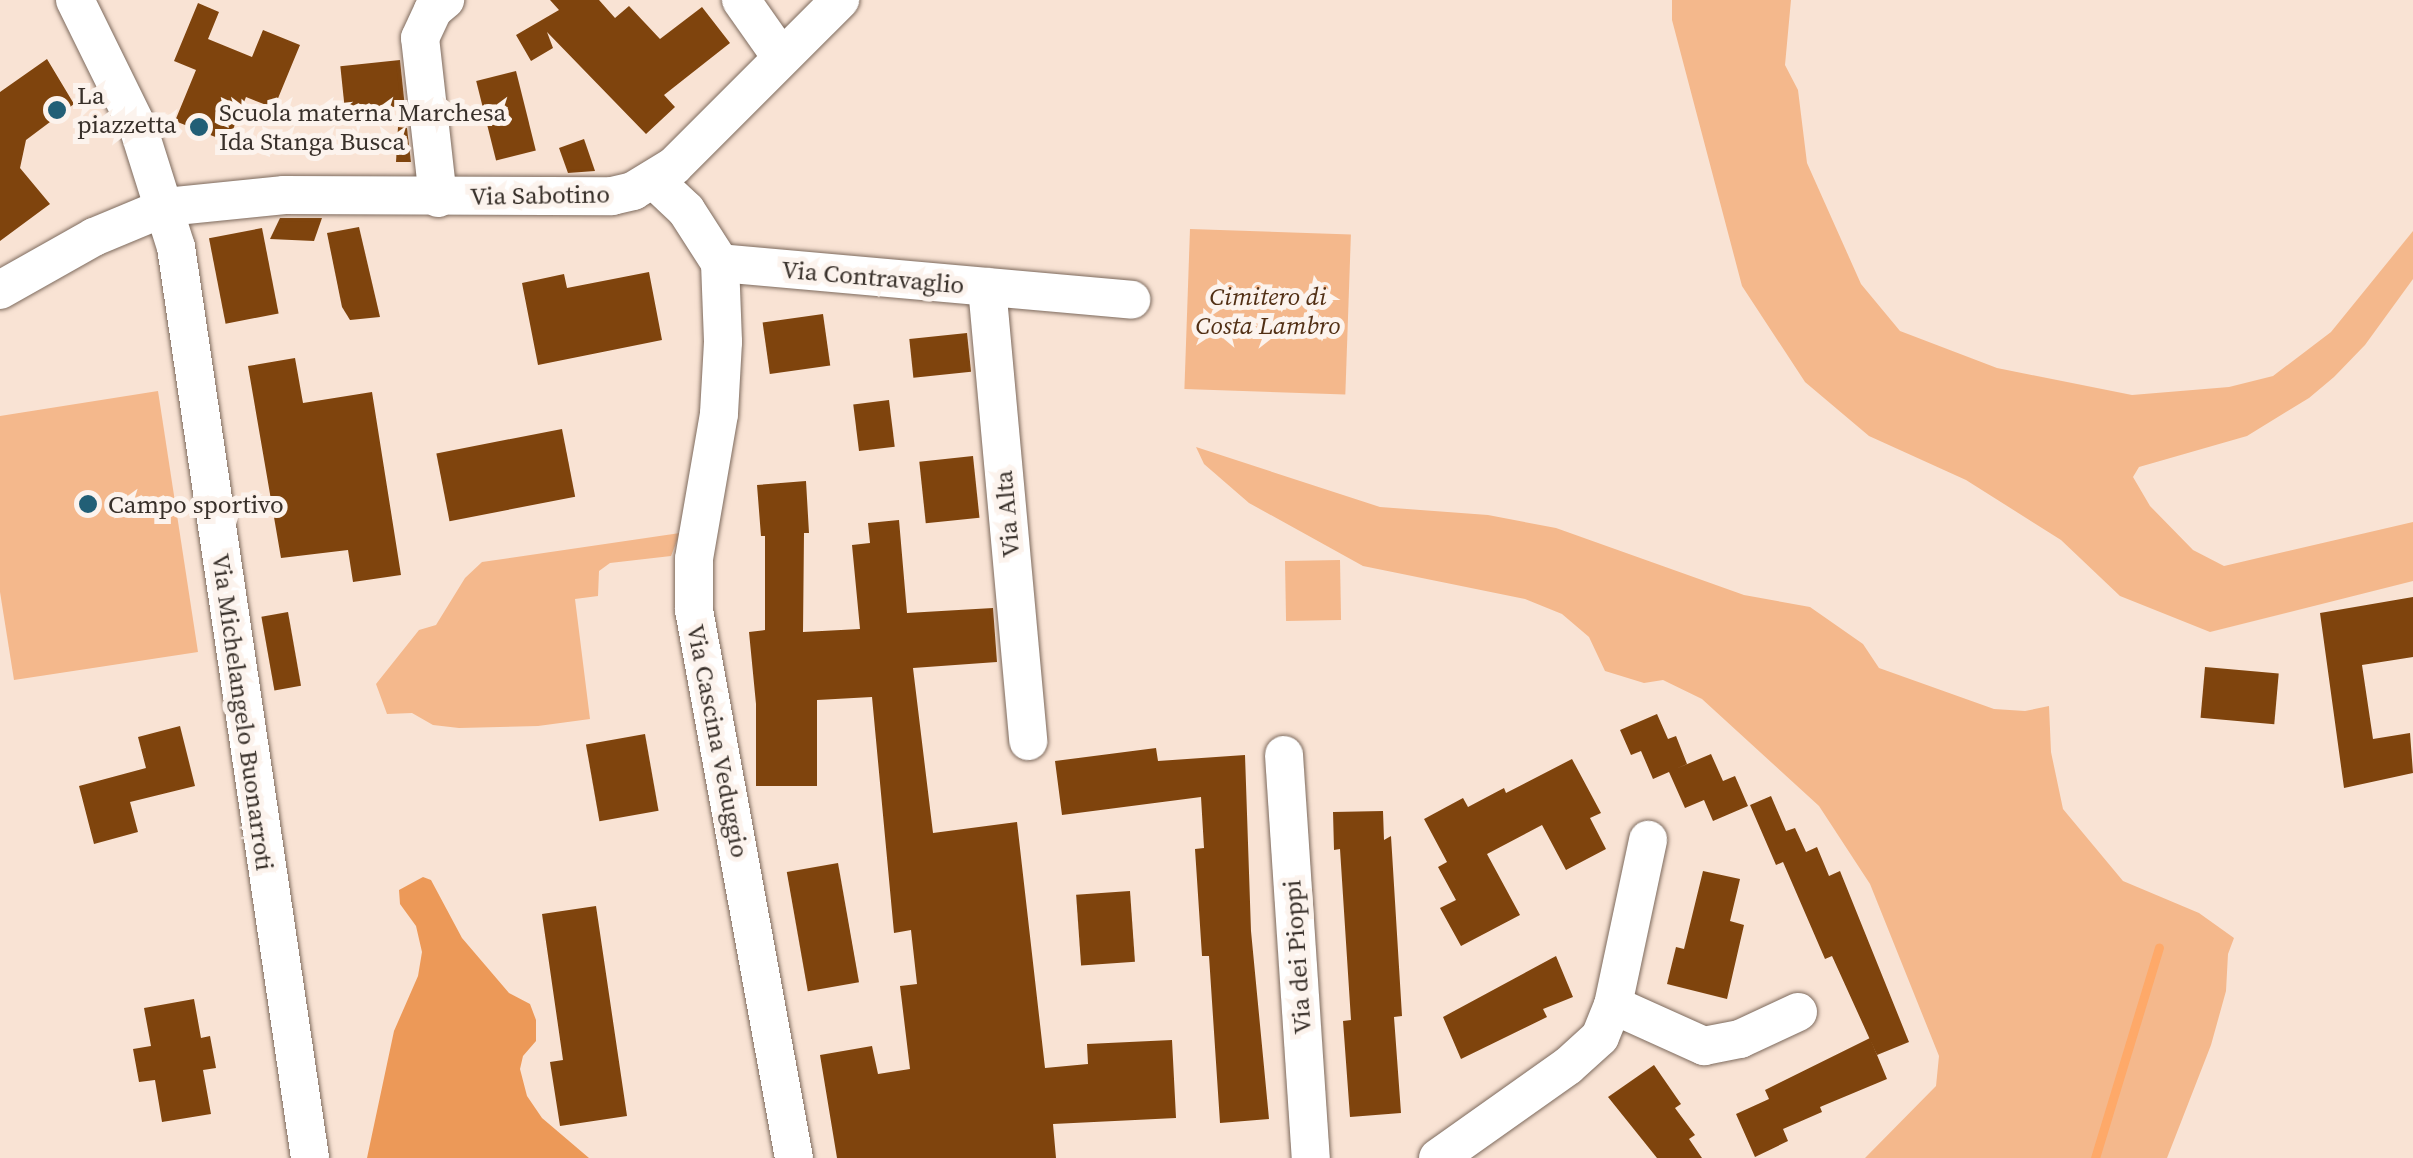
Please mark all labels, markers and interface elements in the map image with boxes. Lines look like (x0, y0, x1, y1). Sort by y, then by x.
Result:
place label: La piazzetta (77, 81, 176, 140)
place label: Scuola materna Marchesa Ida Stanga Busca (219, 98, 506, 157)
marker: La piazzetta (46, 99, 68, 121)
marker: Scuola materna Marchesa Ida Stanga Busca (188, 116, 210, 138)
street label: Via Sabotino (470, 179, 610, 211)
street label: Via Contravaglio (780, 254, 966, 300)
park label: Cimitero di Costa Lambro (1196, 282, 1340, 341)
street label: Via Alta (988, 469, 1026, 559)
place label: Campo sportivo (108, 489, 284, 519)
marker: Campo sportivo (77, 493, 99, 515)
street label: Via Michelangelo Buonarroti (206, 552, 280, 872)
street label: Via Cascina Veduggio (681, 621, 755, 861)
street label: Via dei Pioppi (1277, 879, 1317, 1035)

